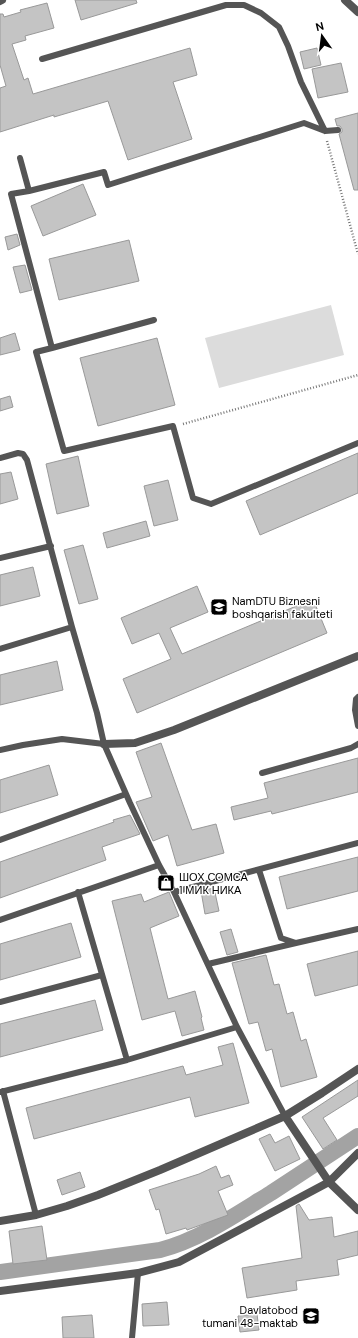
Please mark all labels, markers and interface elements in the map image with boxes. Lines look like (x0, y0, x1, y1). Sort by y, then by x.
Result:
north arrow (302, 16, 342, 56)
text: N (314, 19, 325, 34)
place label: NamDTU Biznesni boshqarish fakulteti (232, 594, 333, 621)
school or university icon: NamDTU Biznesni boshqarish fakulteti (209, 597, 229, 617)
place label: ШОХ СОМСА 1 МИК НИКА (179, 870, 249, 897)
shop icon: ШОХ СОМСА 1 МИК НИКА (156, 873, 176, 893)
place label: Davlatobod tumani 48-maktab (202, 1303, 298, 1330)
school or university icon: Davlatobod tumani 48-maktab (301, 1306, 321, 1326)

